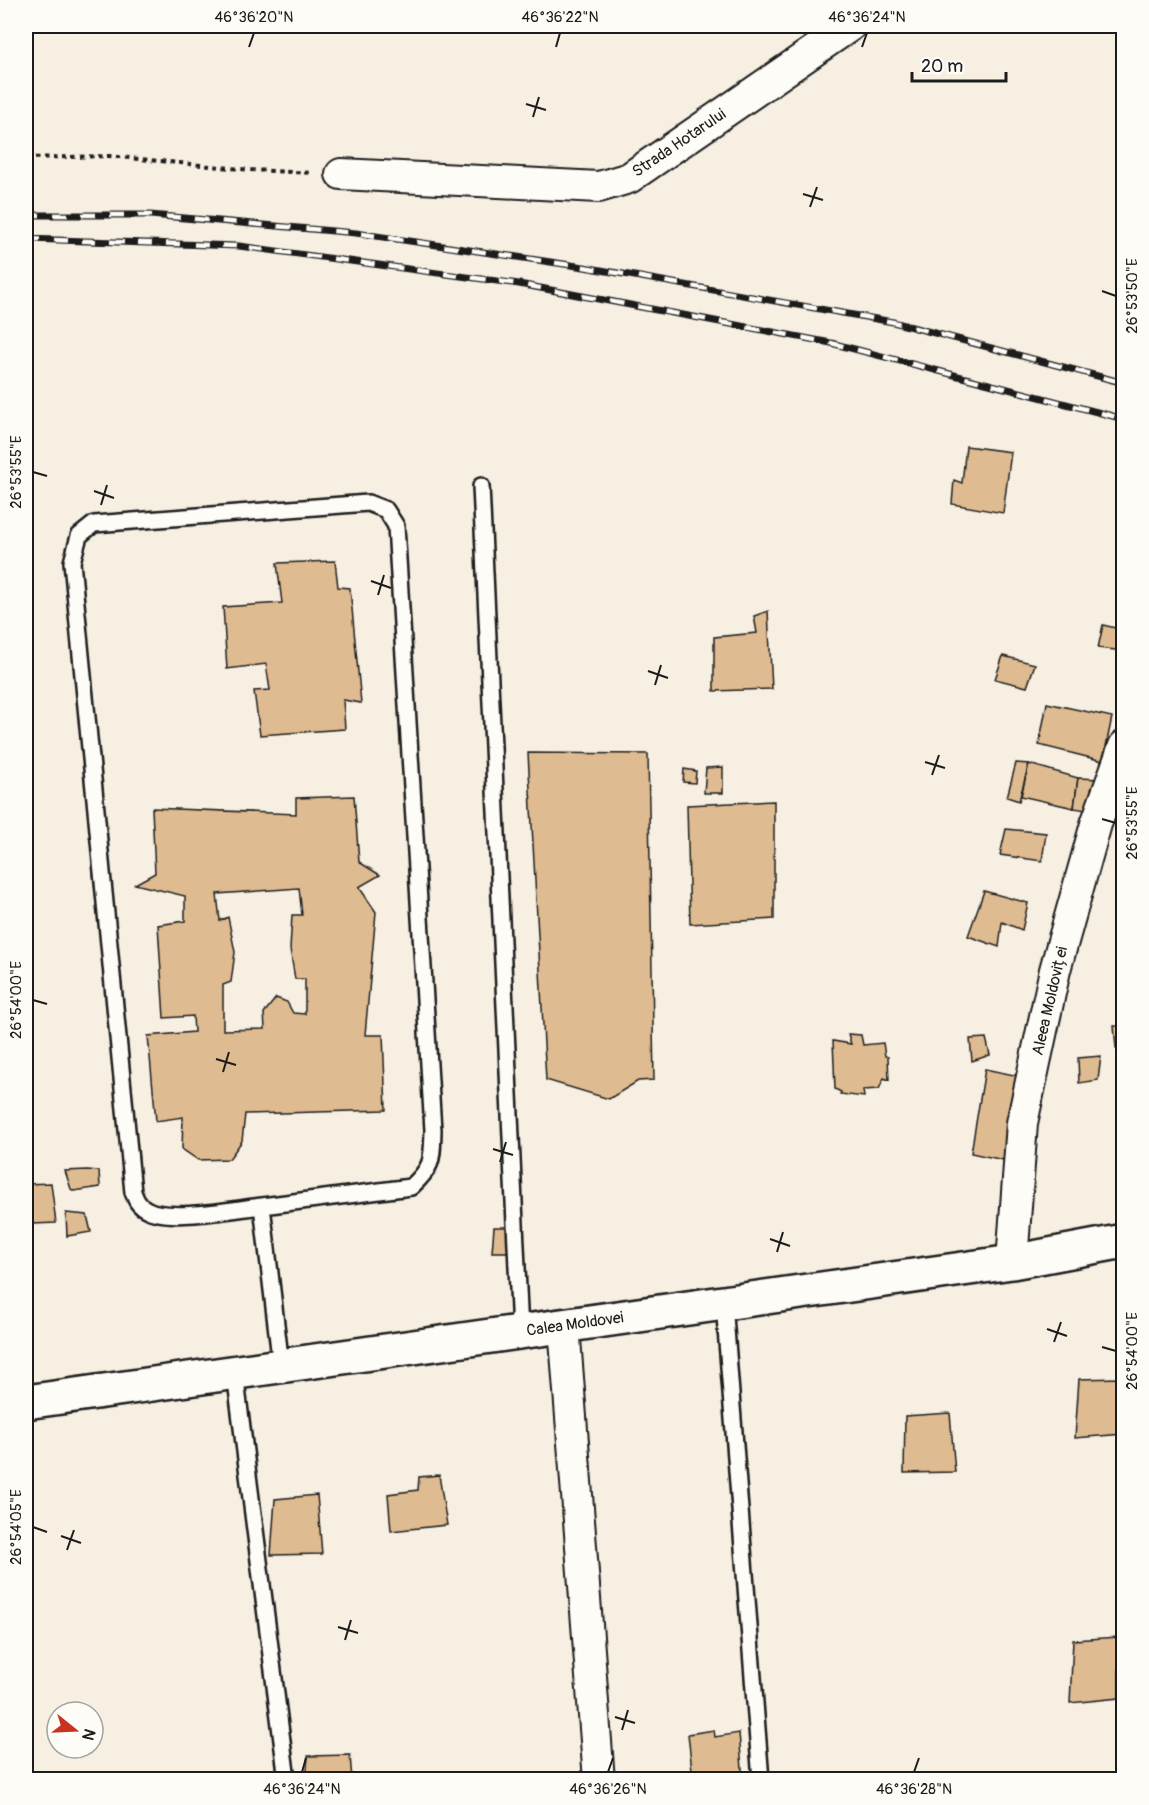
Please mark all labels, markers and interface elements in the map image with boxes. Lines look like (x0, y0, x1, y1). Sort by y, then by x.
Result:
text: 46°36'20"N (215, 8, 293, 27)
text: 46°36'22"N (521, 8, 599, 27)
text: 46°36'24"N (828, 8, 906, 27)
scale bar (912, 45, 1006, 83)
text: 20 m (921, 55, 963, 78)
street label: Strada Hotarului (628, 104, 730, 182)
text: 26°53'50"E (1123, 258, 1142, 334)
text: 26°53'55"E (7, 435, 26, 509)
text: 26°53'55"E (1123, 786, 1142, 860)
street label: Aleea Moldoviței (1028, 944, 1072, 1057)
text: 26°54'00"E (7, 961, 26, 1039)
street label: Calea Moldovei (525, 1307, 625, 1341)
text: 26°54'00"E (1123, 1312, 1142, 1390)
text: 26°54'05"E (7, 1489, 26, 1565)
north arrow (45, 1700, 105, 1760)
text: N (77, 1726, 99, 1743)
text: 46°36'24"N (263, 1780, 341, 1799)
text: 46°36'26"N (569, 1780, 647, 1799)
text: 46°36'28"N (876, 1780, 952, 1799)

